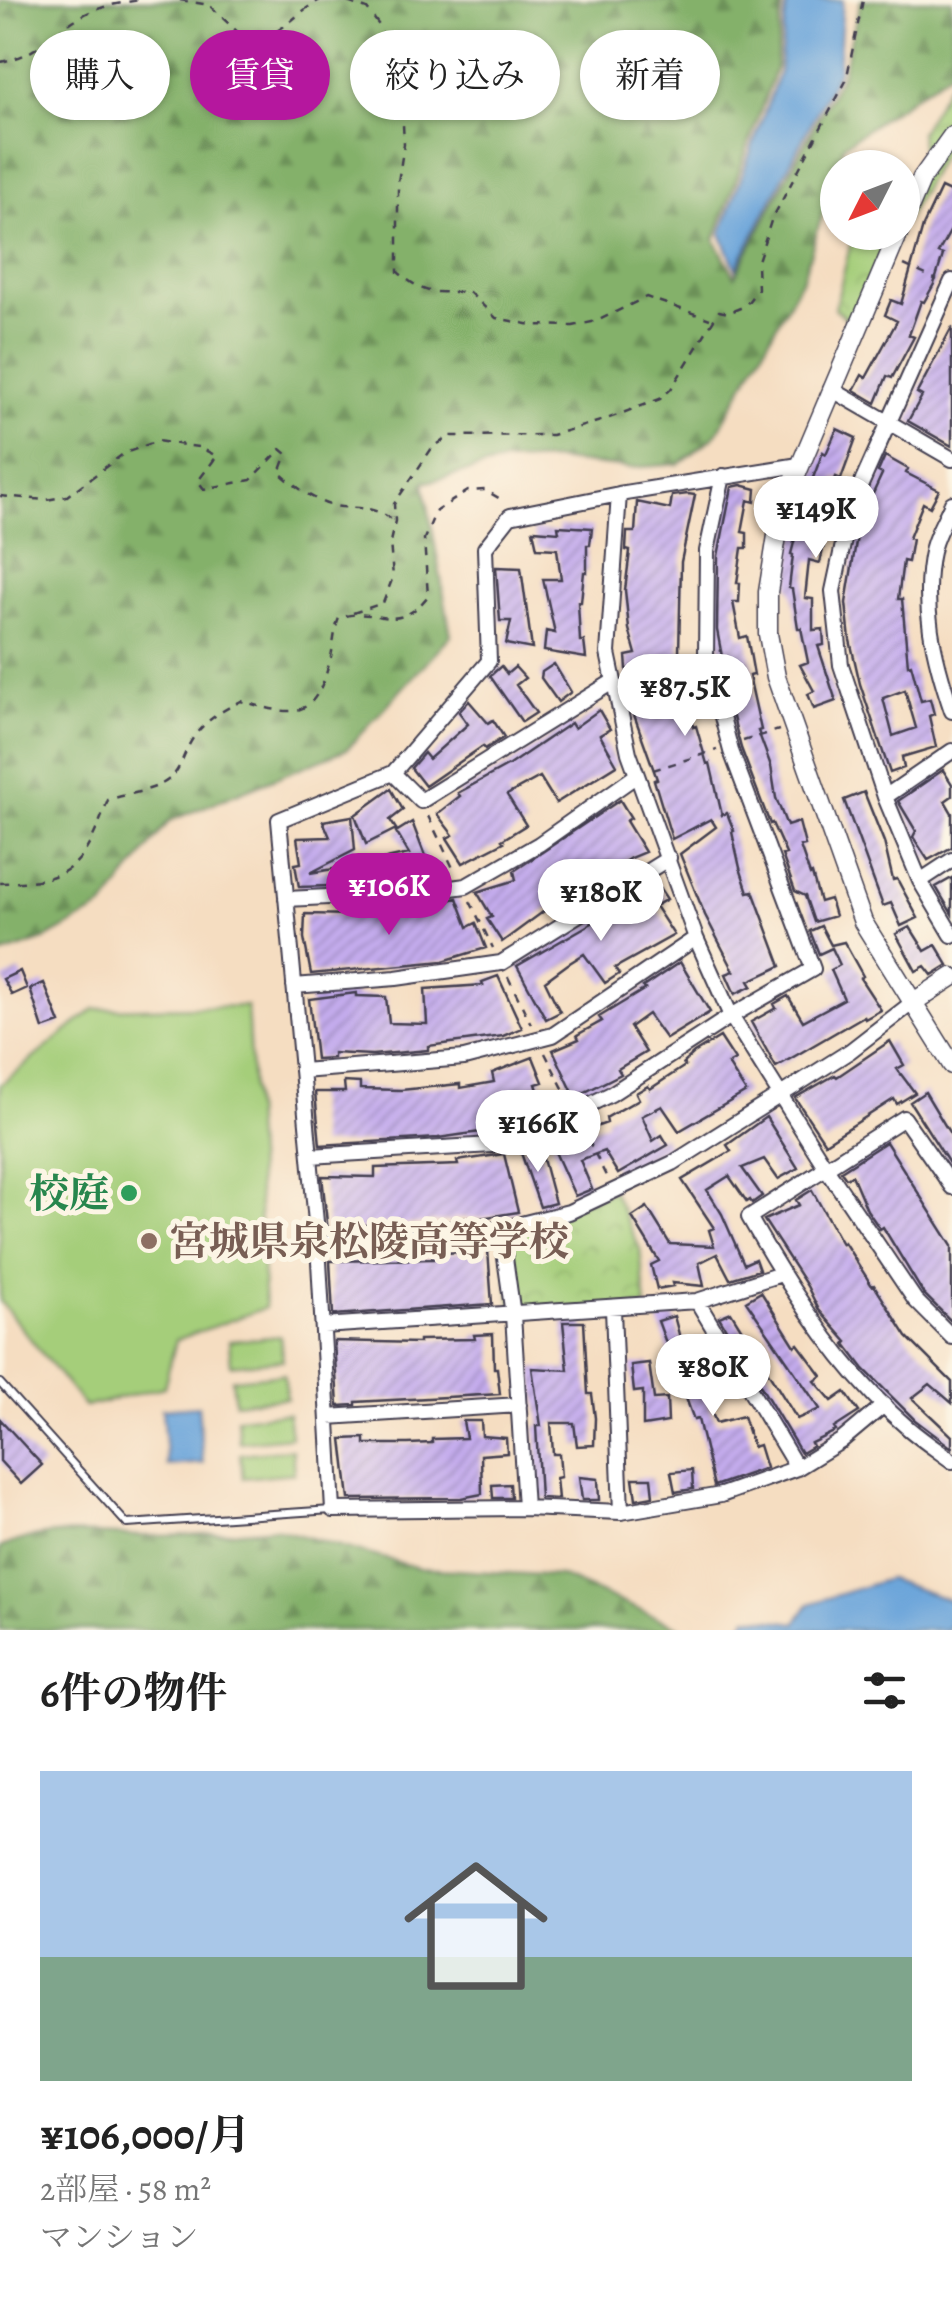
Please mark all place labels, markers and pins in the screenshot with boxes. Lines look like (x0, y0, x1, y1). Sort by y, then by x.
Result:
pin: ¥149K (746, 476, 886, 561)
pin: ¥87.5K (604, 654, 766, 739)
pin: ¥106K (319, 853, 459, 938)
pin: ¥180K (531, 859, 671, 944)
pin: ¥166K (468, 1090, 608, 1175)
place label: 校庭 (29, 1166, 109, 1221)
marker: 校庭 (118, 1182, 140, 1204)
place label: 宮城県泉松陵高等学校 (169, 1214, 569, 1269)
marker: 宮城県泉松陵高等学校 (138, 1230, 160, 1252)
pin: ¥80K (654, 1334, 772, 1419)

